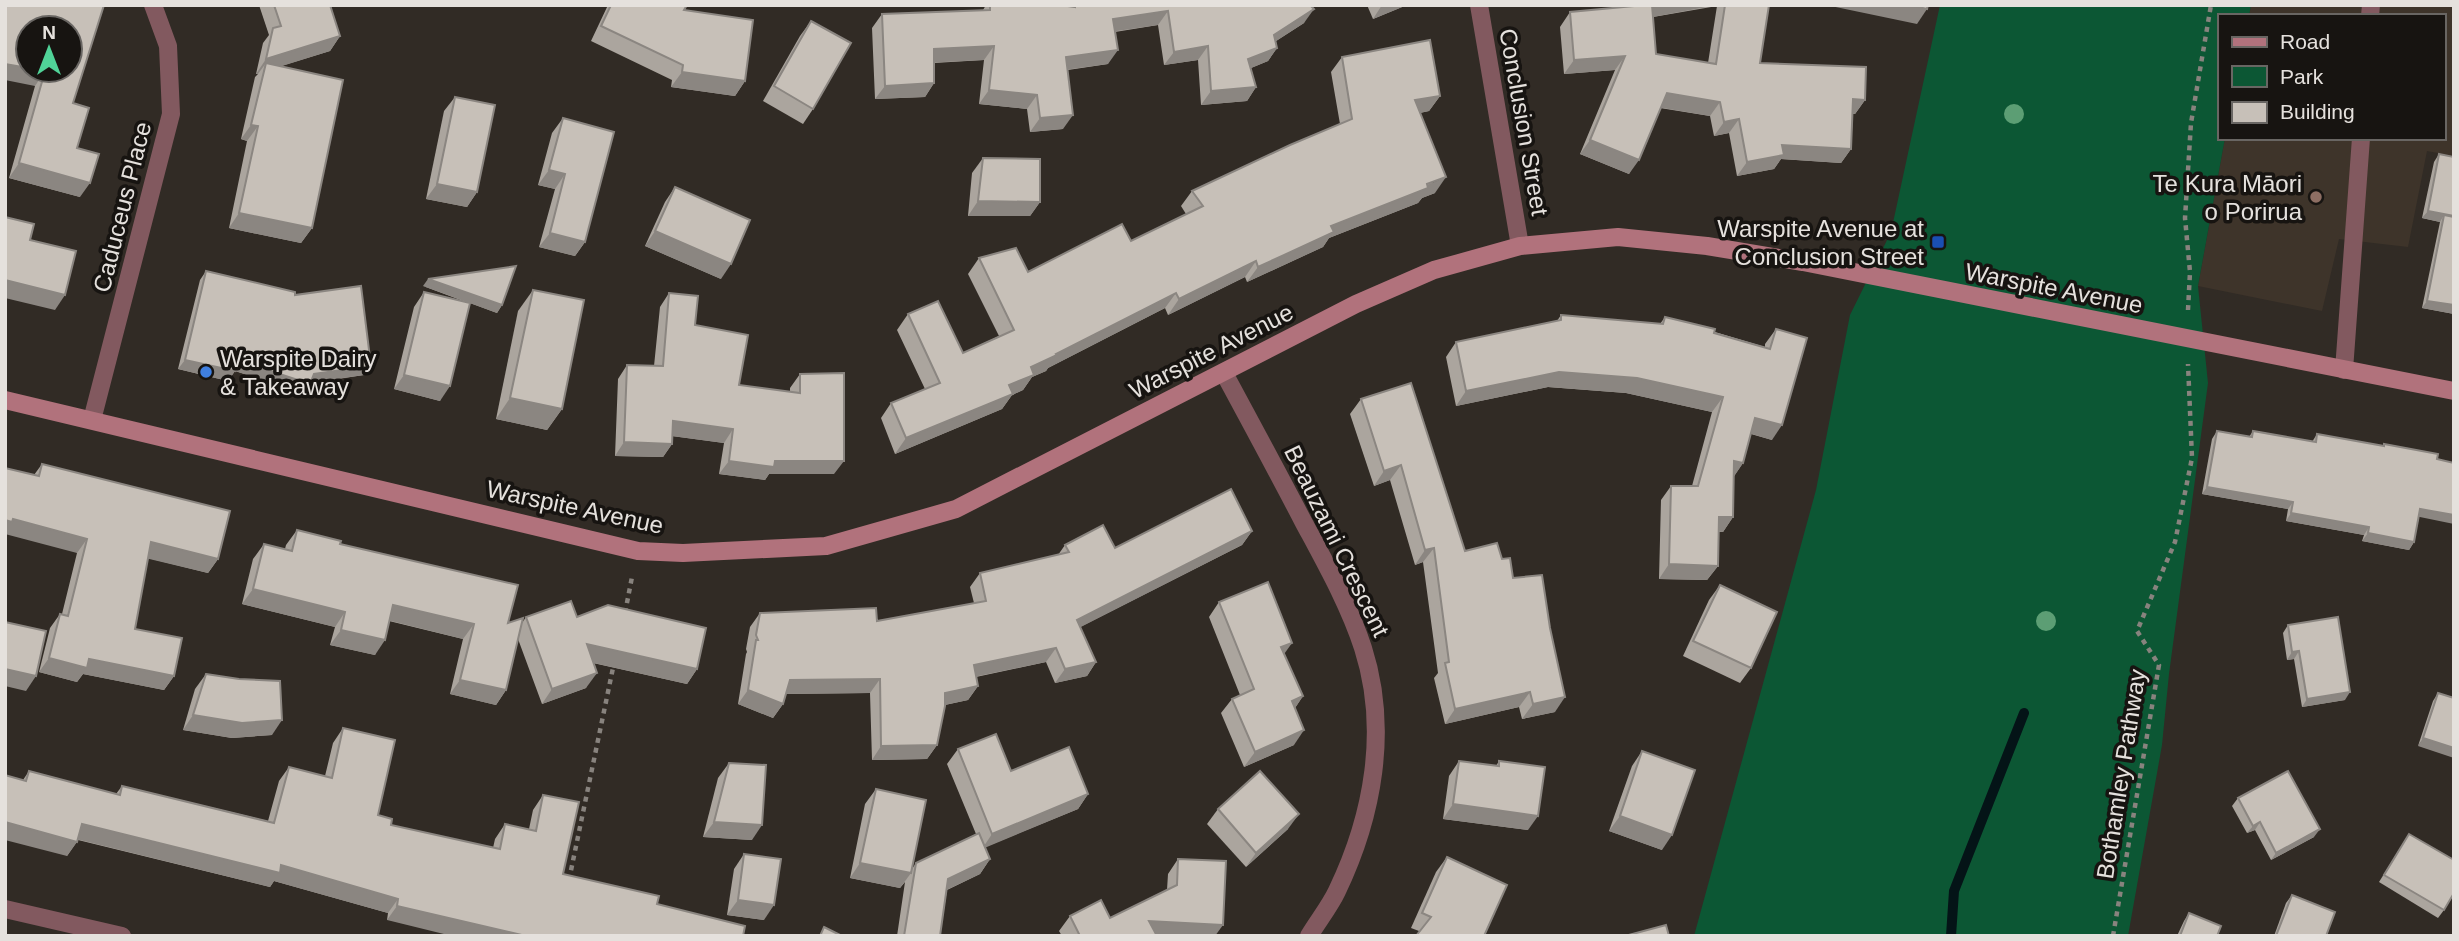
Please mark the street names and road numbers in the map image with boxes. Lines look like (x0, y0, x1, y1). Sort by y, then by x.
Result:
street label: Conclusion Street (1494, 26, 1554, 218)
street label: Caduceus Place (88, 119, 156, 295)
street label: Warspite Avenue (1963, 258, 2145, 318)
street label: Warspite Avenue (1125, 298, 1297, 404)
street label: Beauzami Crescent (1279, 441, 1395, 641)
street label: Warspite Avenue (484, 475, 666, 539)
street label: Bothamley Pathway (2091, 667, 2151, 881)

